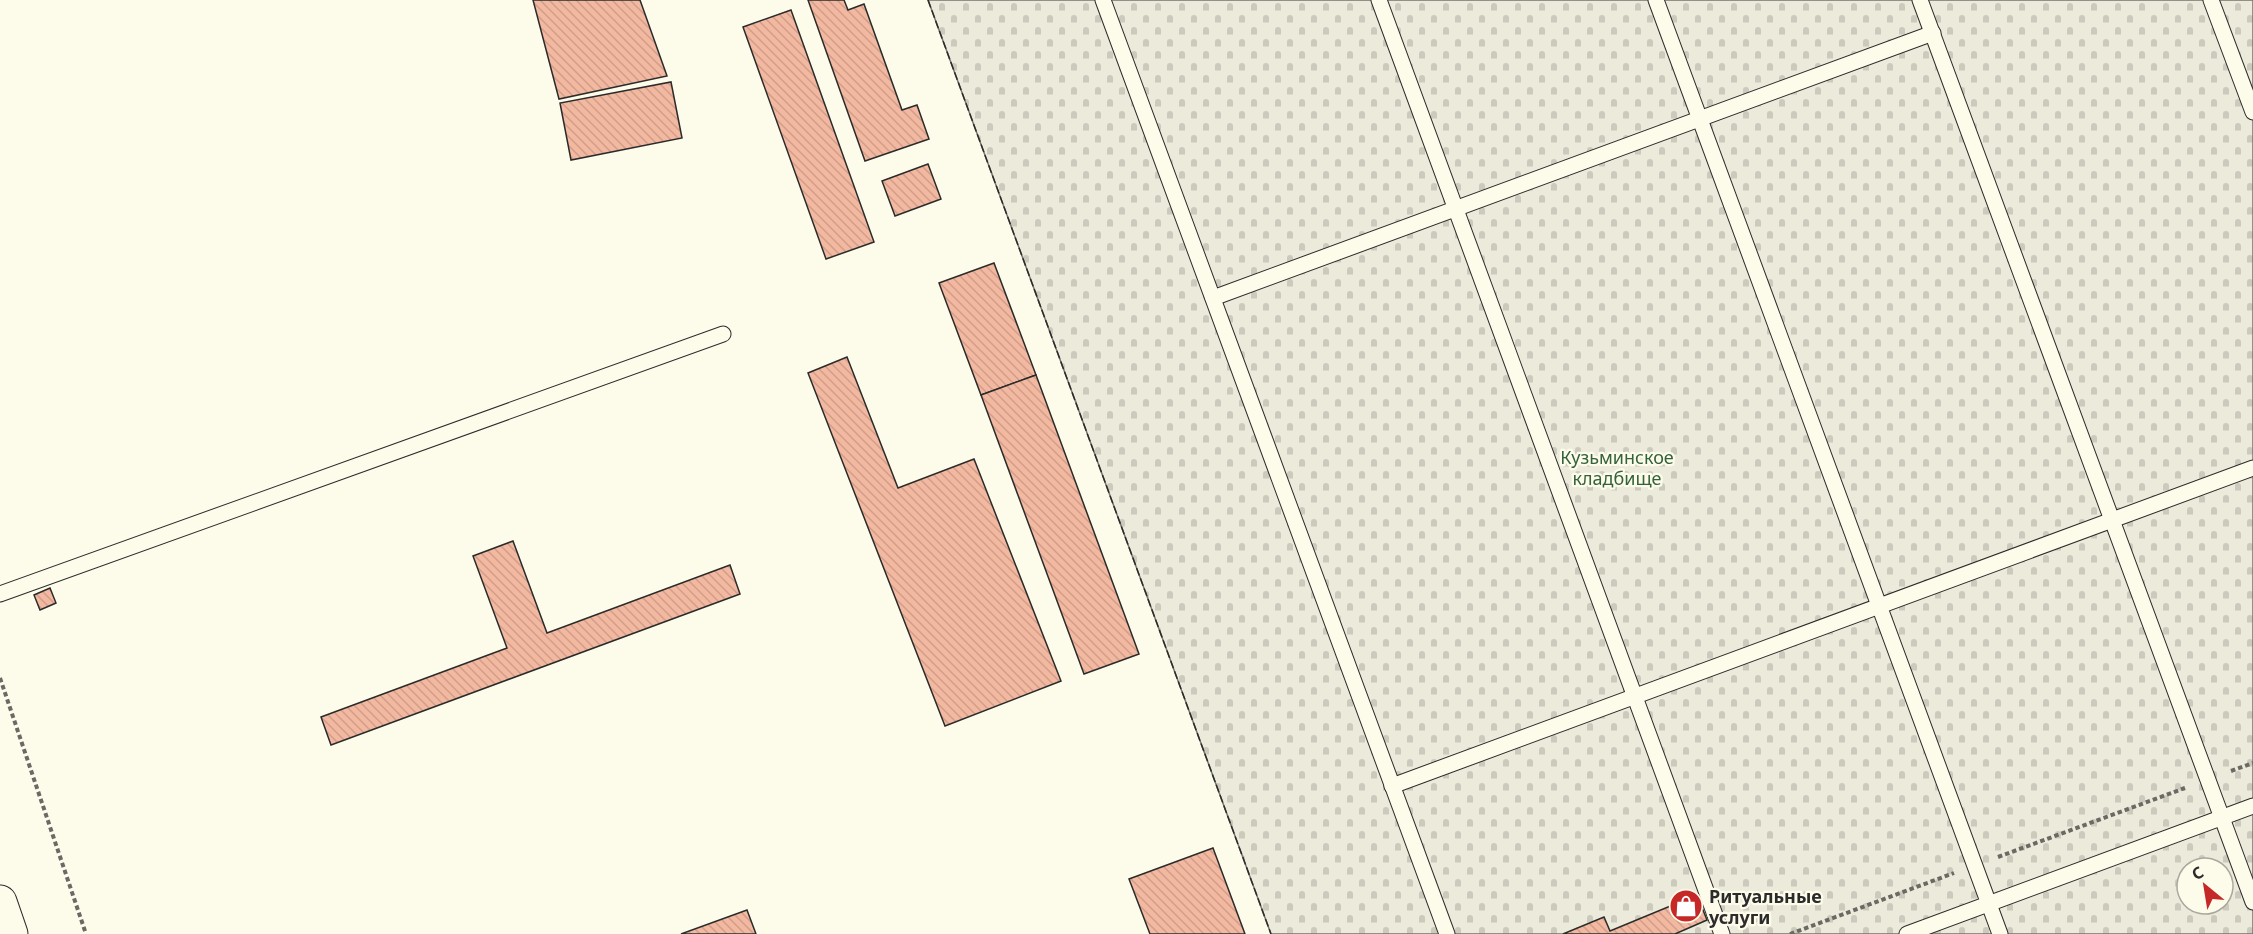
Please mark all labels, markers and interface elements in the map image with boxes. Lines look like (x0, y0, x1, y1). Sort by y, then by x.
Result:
park label: Кузьминское кладбище (1560, 445, 1674, 490)
north arrow (2175, 856, 2235, 916)
text: С (2188, 861, 2207, 885)
place label: Ритуальные услуги (1708, 884, 1822, 929)
shop icon: Ритуальные услуги (1668, 888, 1704, 924)

